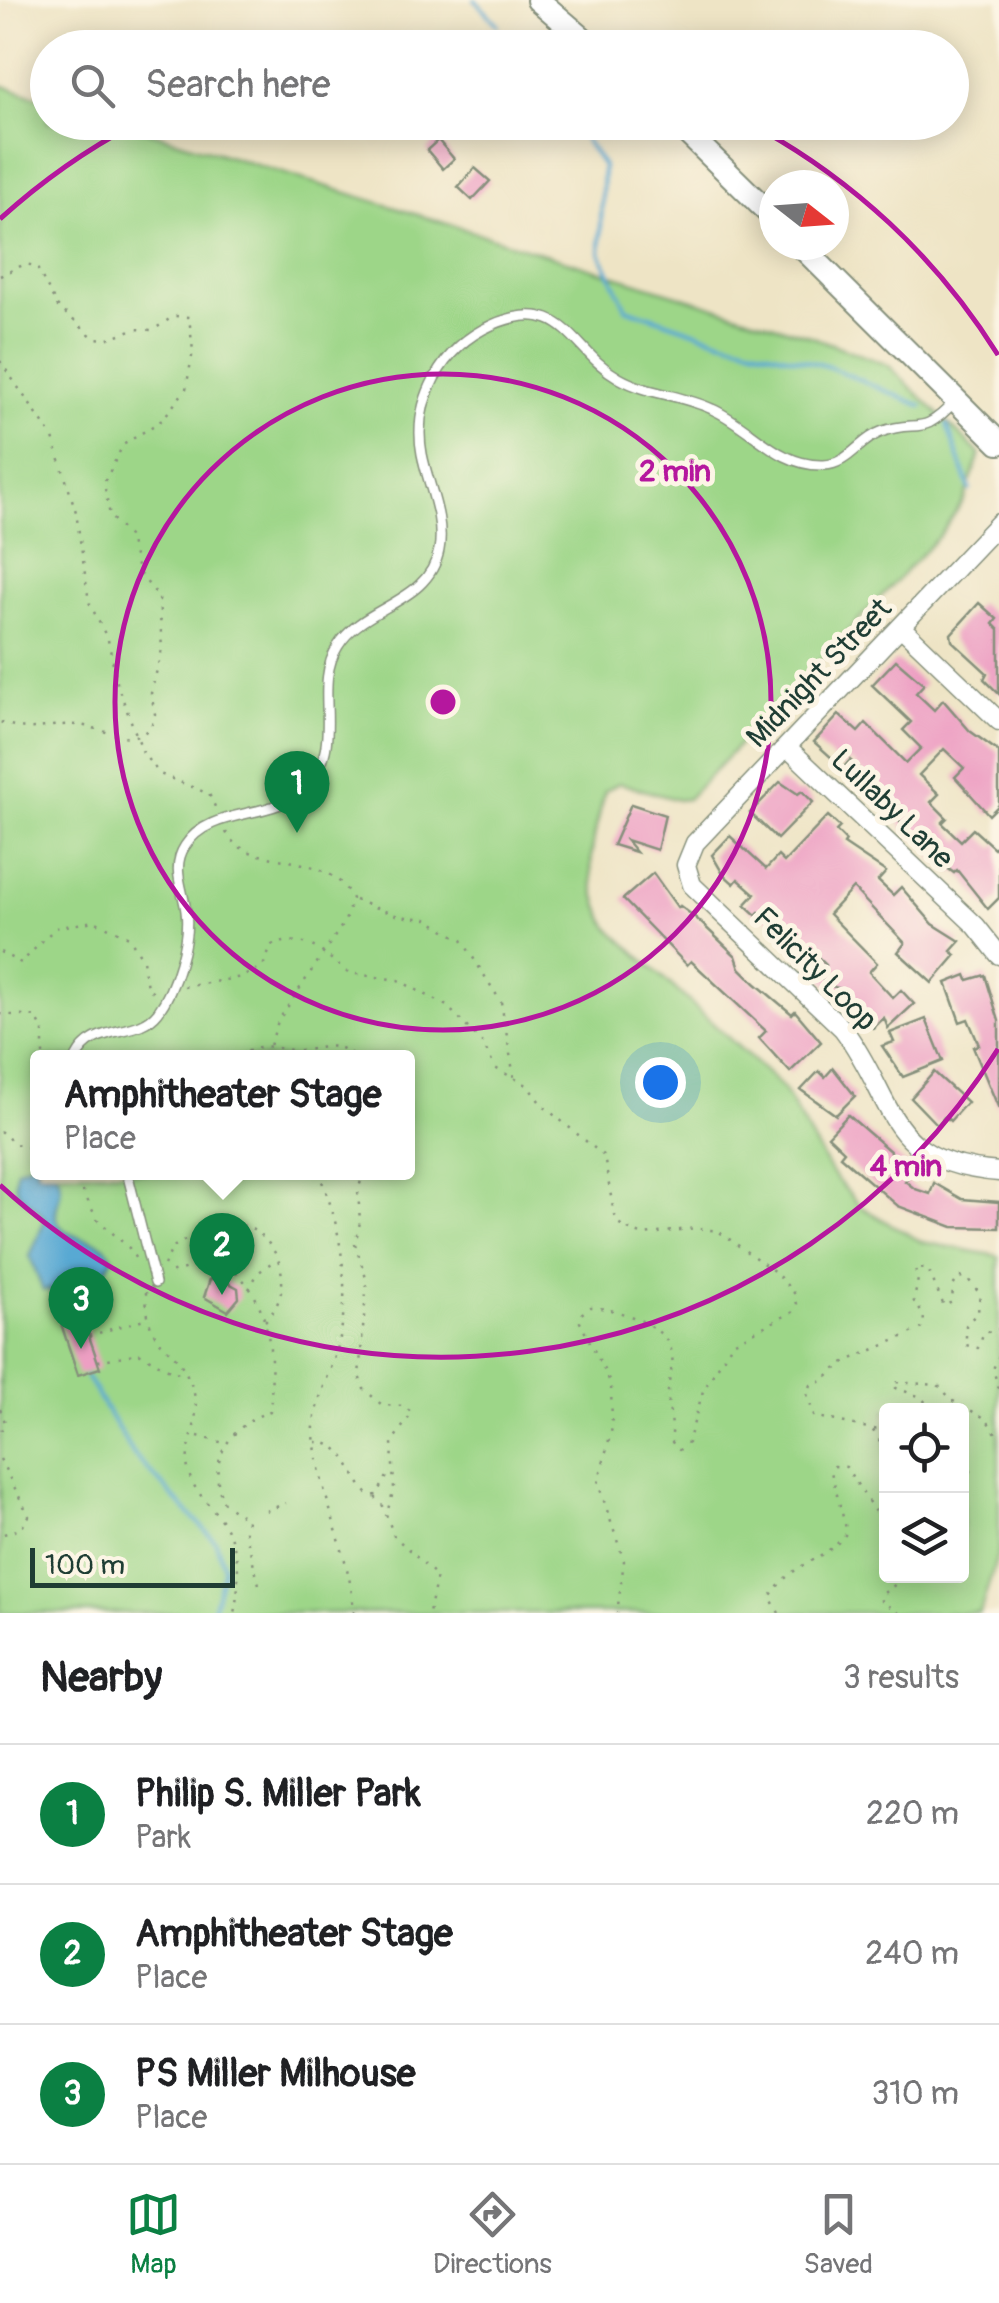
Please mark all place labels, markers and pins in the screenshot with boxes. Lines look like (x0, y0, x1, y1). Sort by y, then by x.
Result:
centre of rings (425, 684, 461, 720)
pin: 1 (264, 750, 330, 833)
pin: 2 (190, 1212, 254, 1295)
pin: 3 (48, 1266, 114, 1349)

